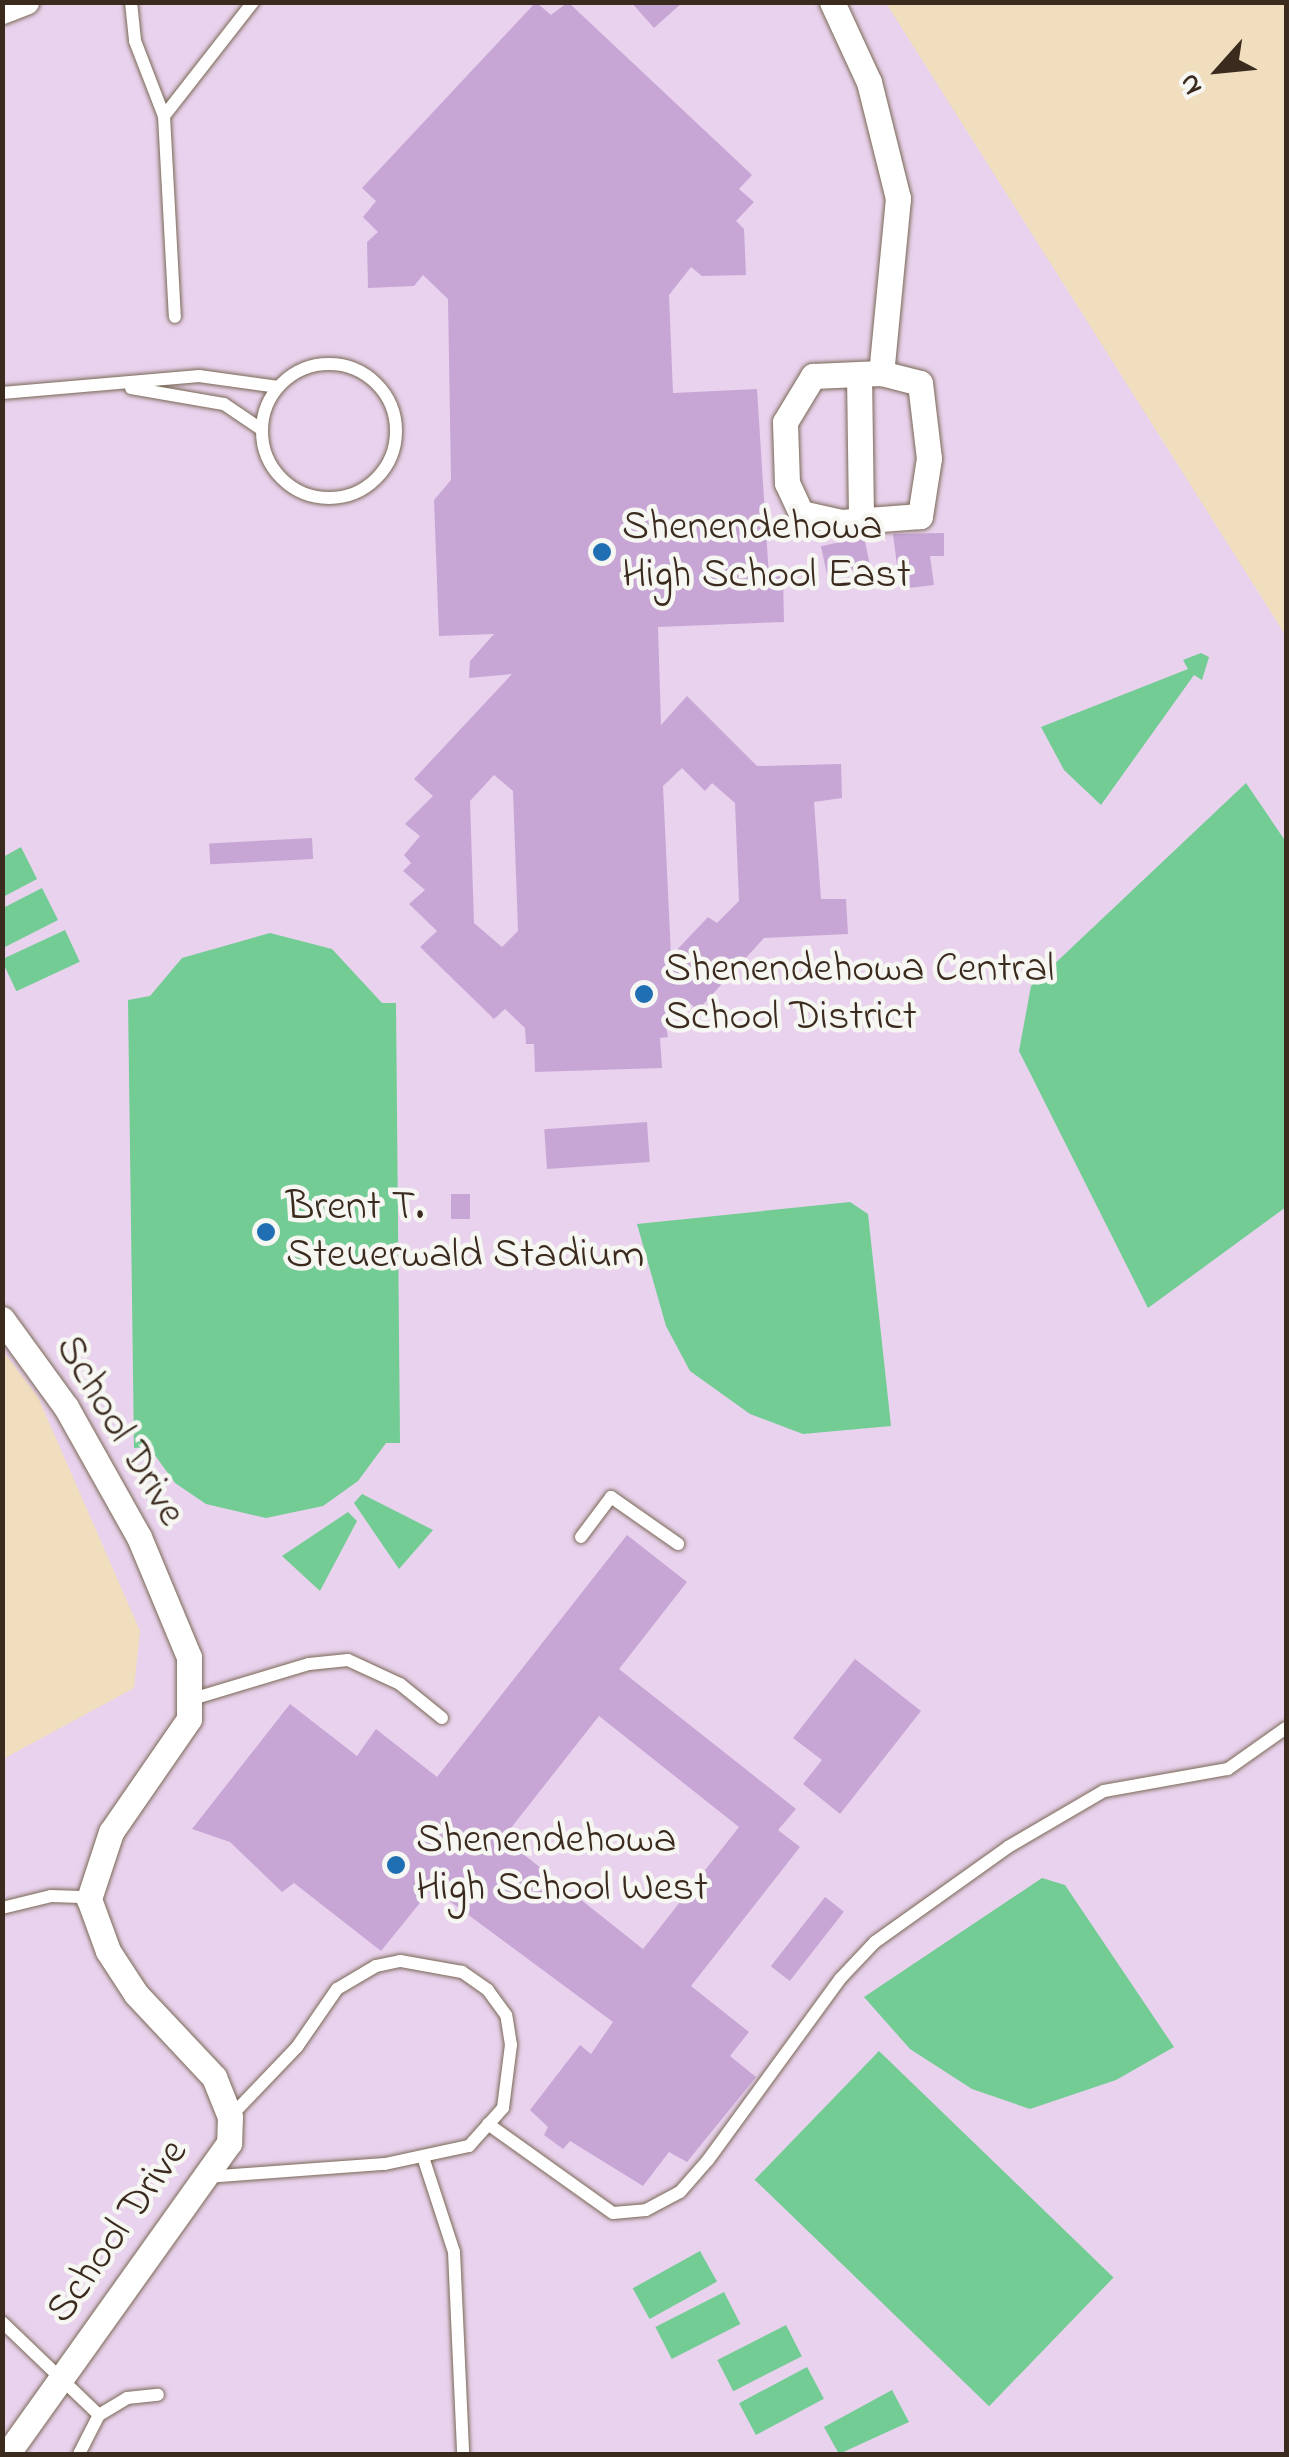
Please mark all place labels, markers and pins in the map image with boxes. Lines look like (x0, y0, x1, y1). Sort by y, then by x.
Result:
place label: Shenendehowa High School East (622, 503, 911, 602)
marker: Shenendehowa High School East (591, 541, 613, 563)
place label: Shenendehowa Central School District (664, 945, 1054, 1044)
marker: Shenendehowa Central School District (633, 983, 655, 1005)
place label: Brent T. Steuerwald Stadium (286, 1183, 644, 1282)
marker: Brent T. Steuerwald Stadium (255, 1221, 277, 1243)
place label: Shenendehowa High School West (416, 1816, 708, 1914)
marker: Shenendehowa High School West (385, 1854, 407, 1876)

